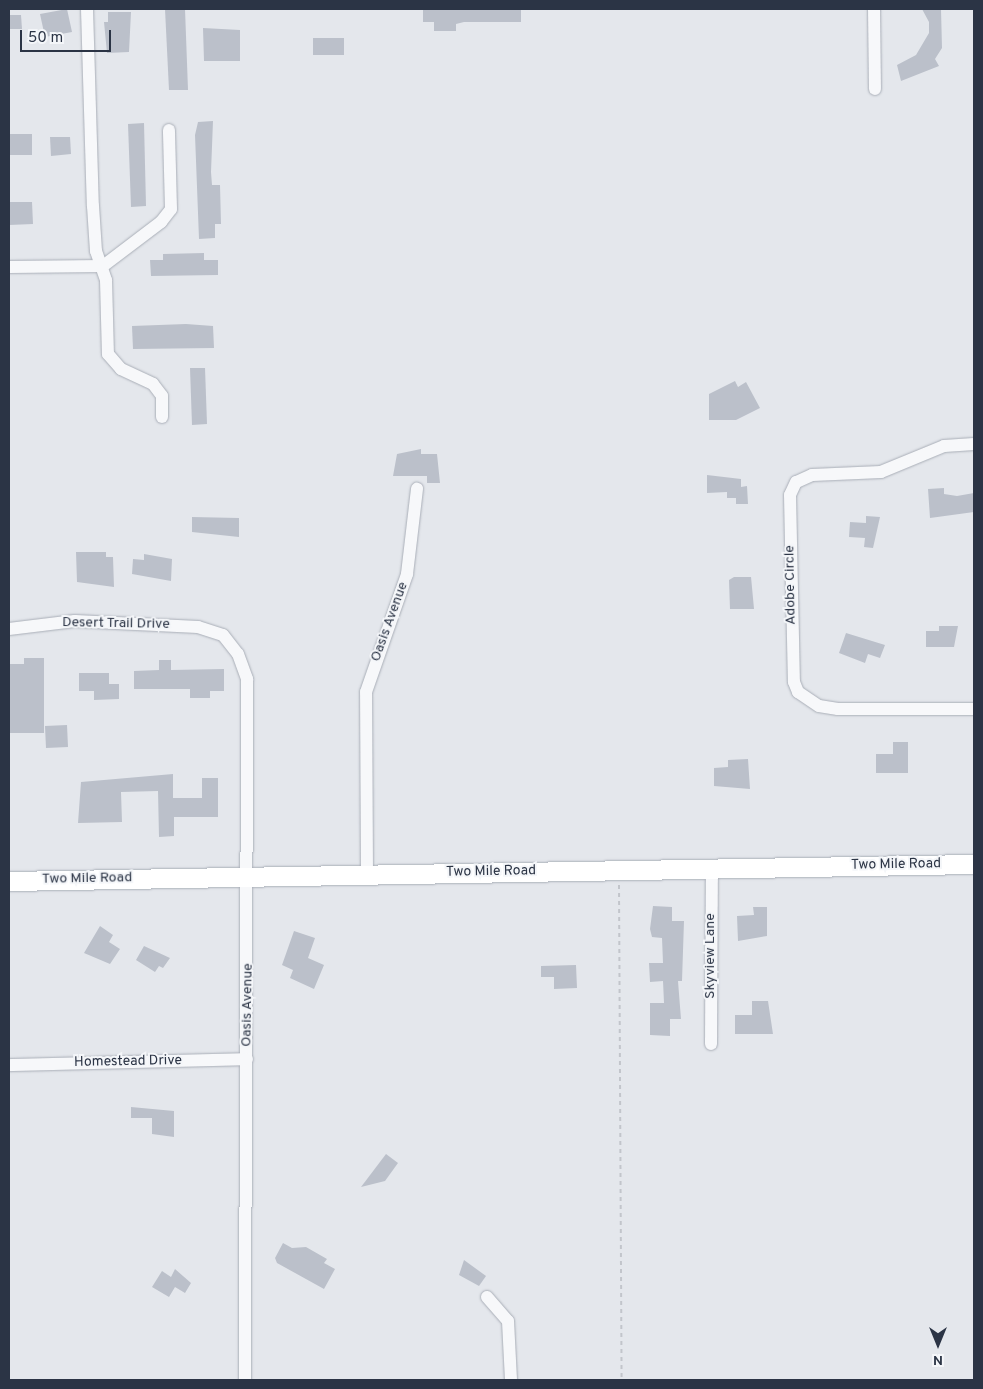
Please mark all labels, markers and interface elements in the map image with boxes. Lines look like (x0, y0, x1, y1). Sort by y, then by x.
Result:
scale bar (22, 20, 114, 52)
text: 50 m (28, 29, 63, 48)
street label: Adobe Circle (782, 545, 800, 625)
street label: Oasis Avenue (368, 580, 412, 664)
street label: Desert Trail Drive (62, 615, 170, 633)
street label: Two Mile Road (851, 856, 941, 874)
street label: Two Mile Road (446, 863, 536, 881)
street label: Two Mile Road (42, 870, 132, 888)
street label: Skyview Lane (703, 913, 719, 999)
street label: Oasis Avenue (239, 963, 257, 1047)
street label: Homestead Drive (74, 1053, 182, 1071)
north arrow (913, 1319, 963, 1369)
text: N (933, 1351, 943, 1368)

